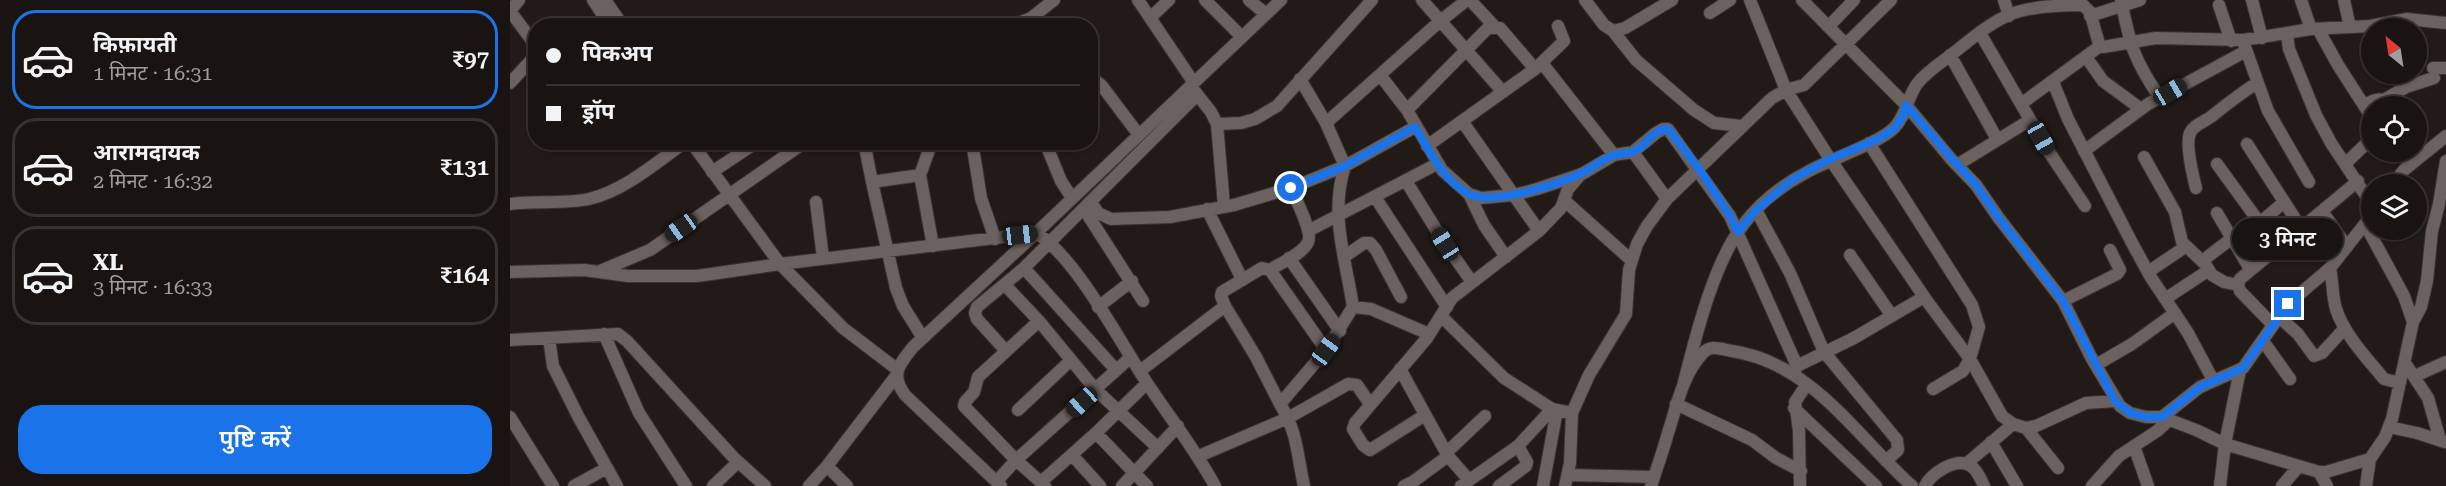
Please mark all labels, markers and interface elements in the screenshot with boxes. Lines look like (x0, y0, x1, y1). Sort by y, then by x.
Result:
north arrow (2361, 18, 2427, 84)
map controls (2361, 18, 2427, 240)
text: किफ़ायती (93, 32, 177, 57)
icon: car (21, 33, 75, 87)
text: पिकअप (582, 41, 653, 66)
text: ₹97 (452, 47, 489, 72)
text: 1 मिनट · 16:31 (93, 61, 213, 85)
car (2150, 75, 2190, 109)
button: locate (2361, 96, 2427, 162)
text: ड्रॉप (582, 99, 615, 124)
car (2024, 118, 2058, 158)
text: आरामदायक (93, 140, 200, 165)
icon: car (21, 141, 75, 195)
text: ₹131 (440, 155, 489, 180)
text: 2 मिनट · 16:32 (93, 169, 213, 193)
route start (1277, 174, 1304, 201)
button: layers (2361, 174, 2427, 240)
car (661, 210, 701, 246)
callout: 3 मिनट (2232, 217, 2344, 259)
car (1001, 224, 1039, 246)
car (1428, 224, 1462, 264)
text: 3 मिनट (2259, 227, 2316, 251)
icon: car (21, 249, 75, 303)
text: XL (93, 250, 123, 275)
text: ₹164 (440, 263, 489, 288)
text: 3 मिनट · 16:33 (93, 275, 213, 299)
route end (2274, 290, 2301, 317)
car (1308, 330, 1344, 370)
car (1063, 383, 1101, 421)
button: पुष्टि करें (18, 405, 492, 474)

